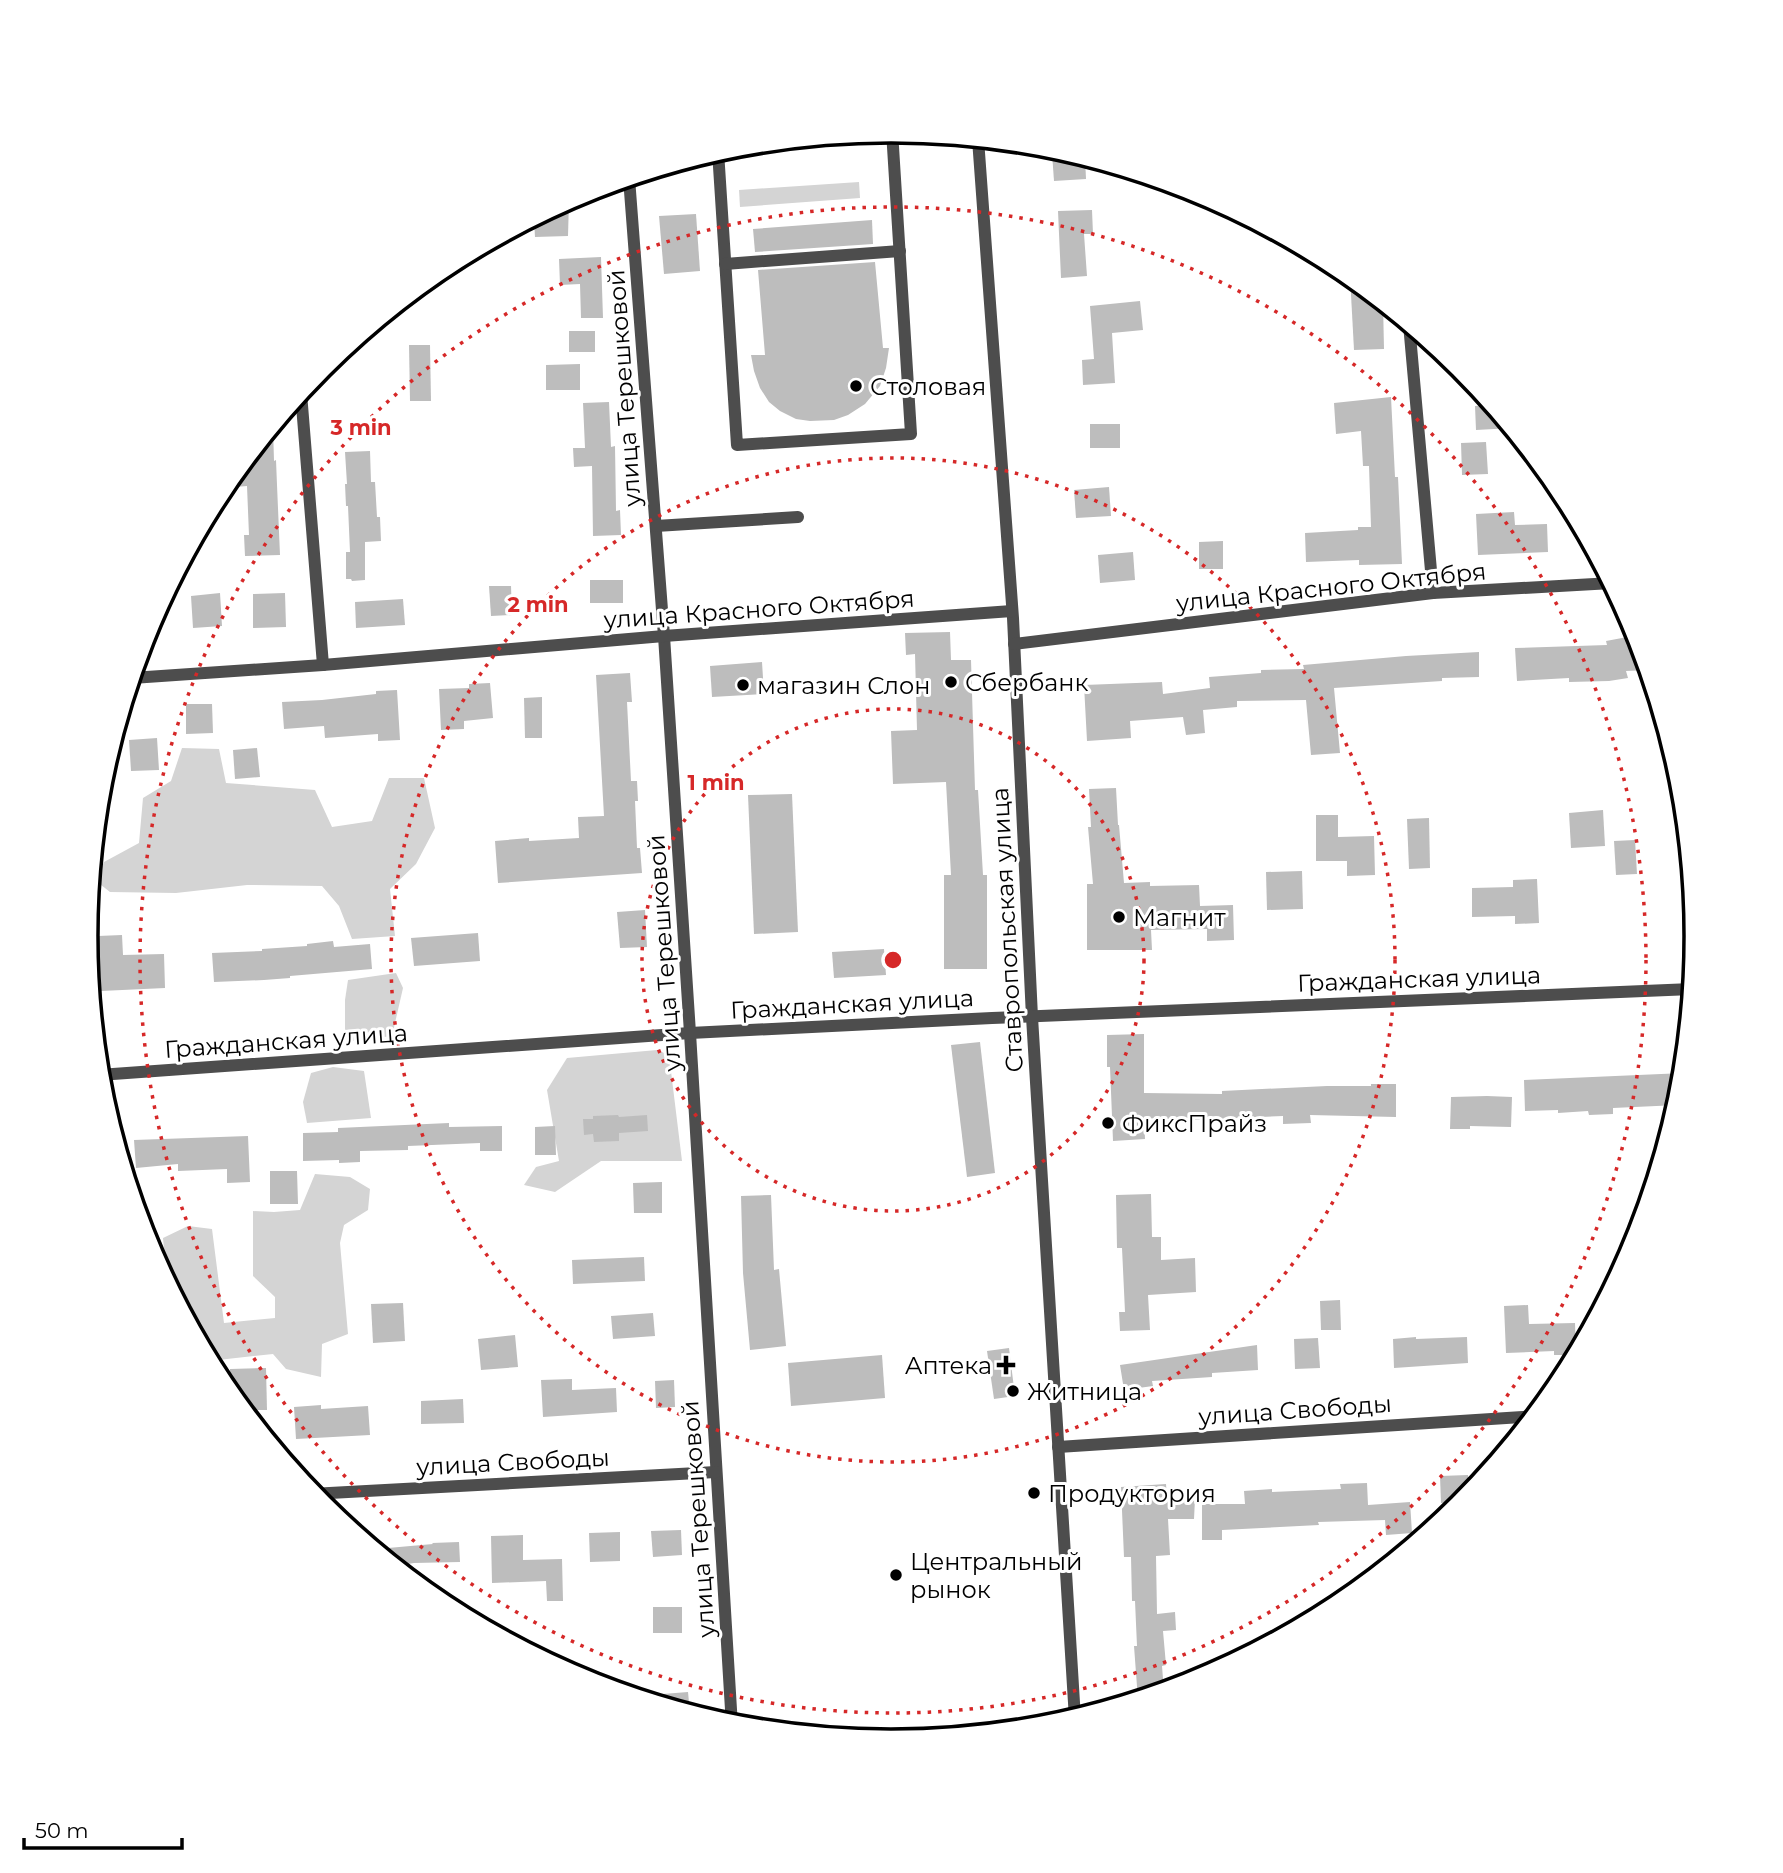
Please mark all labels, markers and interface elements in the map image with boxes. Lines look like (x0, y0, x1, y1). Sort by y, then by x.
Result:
street label: улица Терешковой (601, 268, 647, 509)
place label: Столовая (870, 372, 986, 401)
marker: Столовая (848, 378, 864, 394)
text: 3 min (329, 415, 392, 440)
street label: улица Красного Октября (1173, 556, 1488, 618)
street label: улица Красного Октября (602, 584, 915, 634)
text: 2 min (507, 592, 569, 617)
place label: Сбербанк (965, 668, 1088, 697)
place label: магазин Слон (757, 671, 930, 700)
marker: Сбербанк (943, 674, 959, 690)
marker: магазин Слон (735, 677, 751, 693)
text: 1 min (687, 770, 745, 795)
street label: Ставропольская улица (985, 787, 1029, 1073)
street label: улица Терешковой (641, 833, 687, 1074)
place label: Магнит (1133, 903, 1226, 932)
marker: Магнит (1111, 909, 1127, 925)
centre of rings (881, 948, 905, 972)
street label: Гражданская улица (1297, 960, 1541, 998)
street label: Гражданская улица (729, 983, 975, 1025)
street label: Гражданская улица (163, 1018, 409, 1064)
place label: ФиксПрайз (1122, 1109, 1267, 1138)
marker: ФиксПрайз (1100, 1115, 1116, 1131)
place label: Аптека (905, 1351, 992, 1380)
marker: Аптека (998, 1357, 1014, 1373)
place label: Житница (1027, 1377, 1142, 1406)
marker: Житница (1005, 1383, 1021, 1399)
street label: улица Свободы (1196, 1389, 1393, 1431)
street label: улица Терешковой (675, 1399, 721, 1640)
street label: улица Свободы (415, 1442, 610, 1482)
place label: Продуктория (1048, 1479, 1216, 1508)
marker: Продуктория (1026, 1485, 1042, 1501)
place label: Центральный рынок (910, 1547, 1082, 1604)
marker: Центральный рынок (888, 1567, 904, 1583)
scale bar (24, 1806, 182, 1850)
text: 50 m (35, 1818, 89, 1843)

